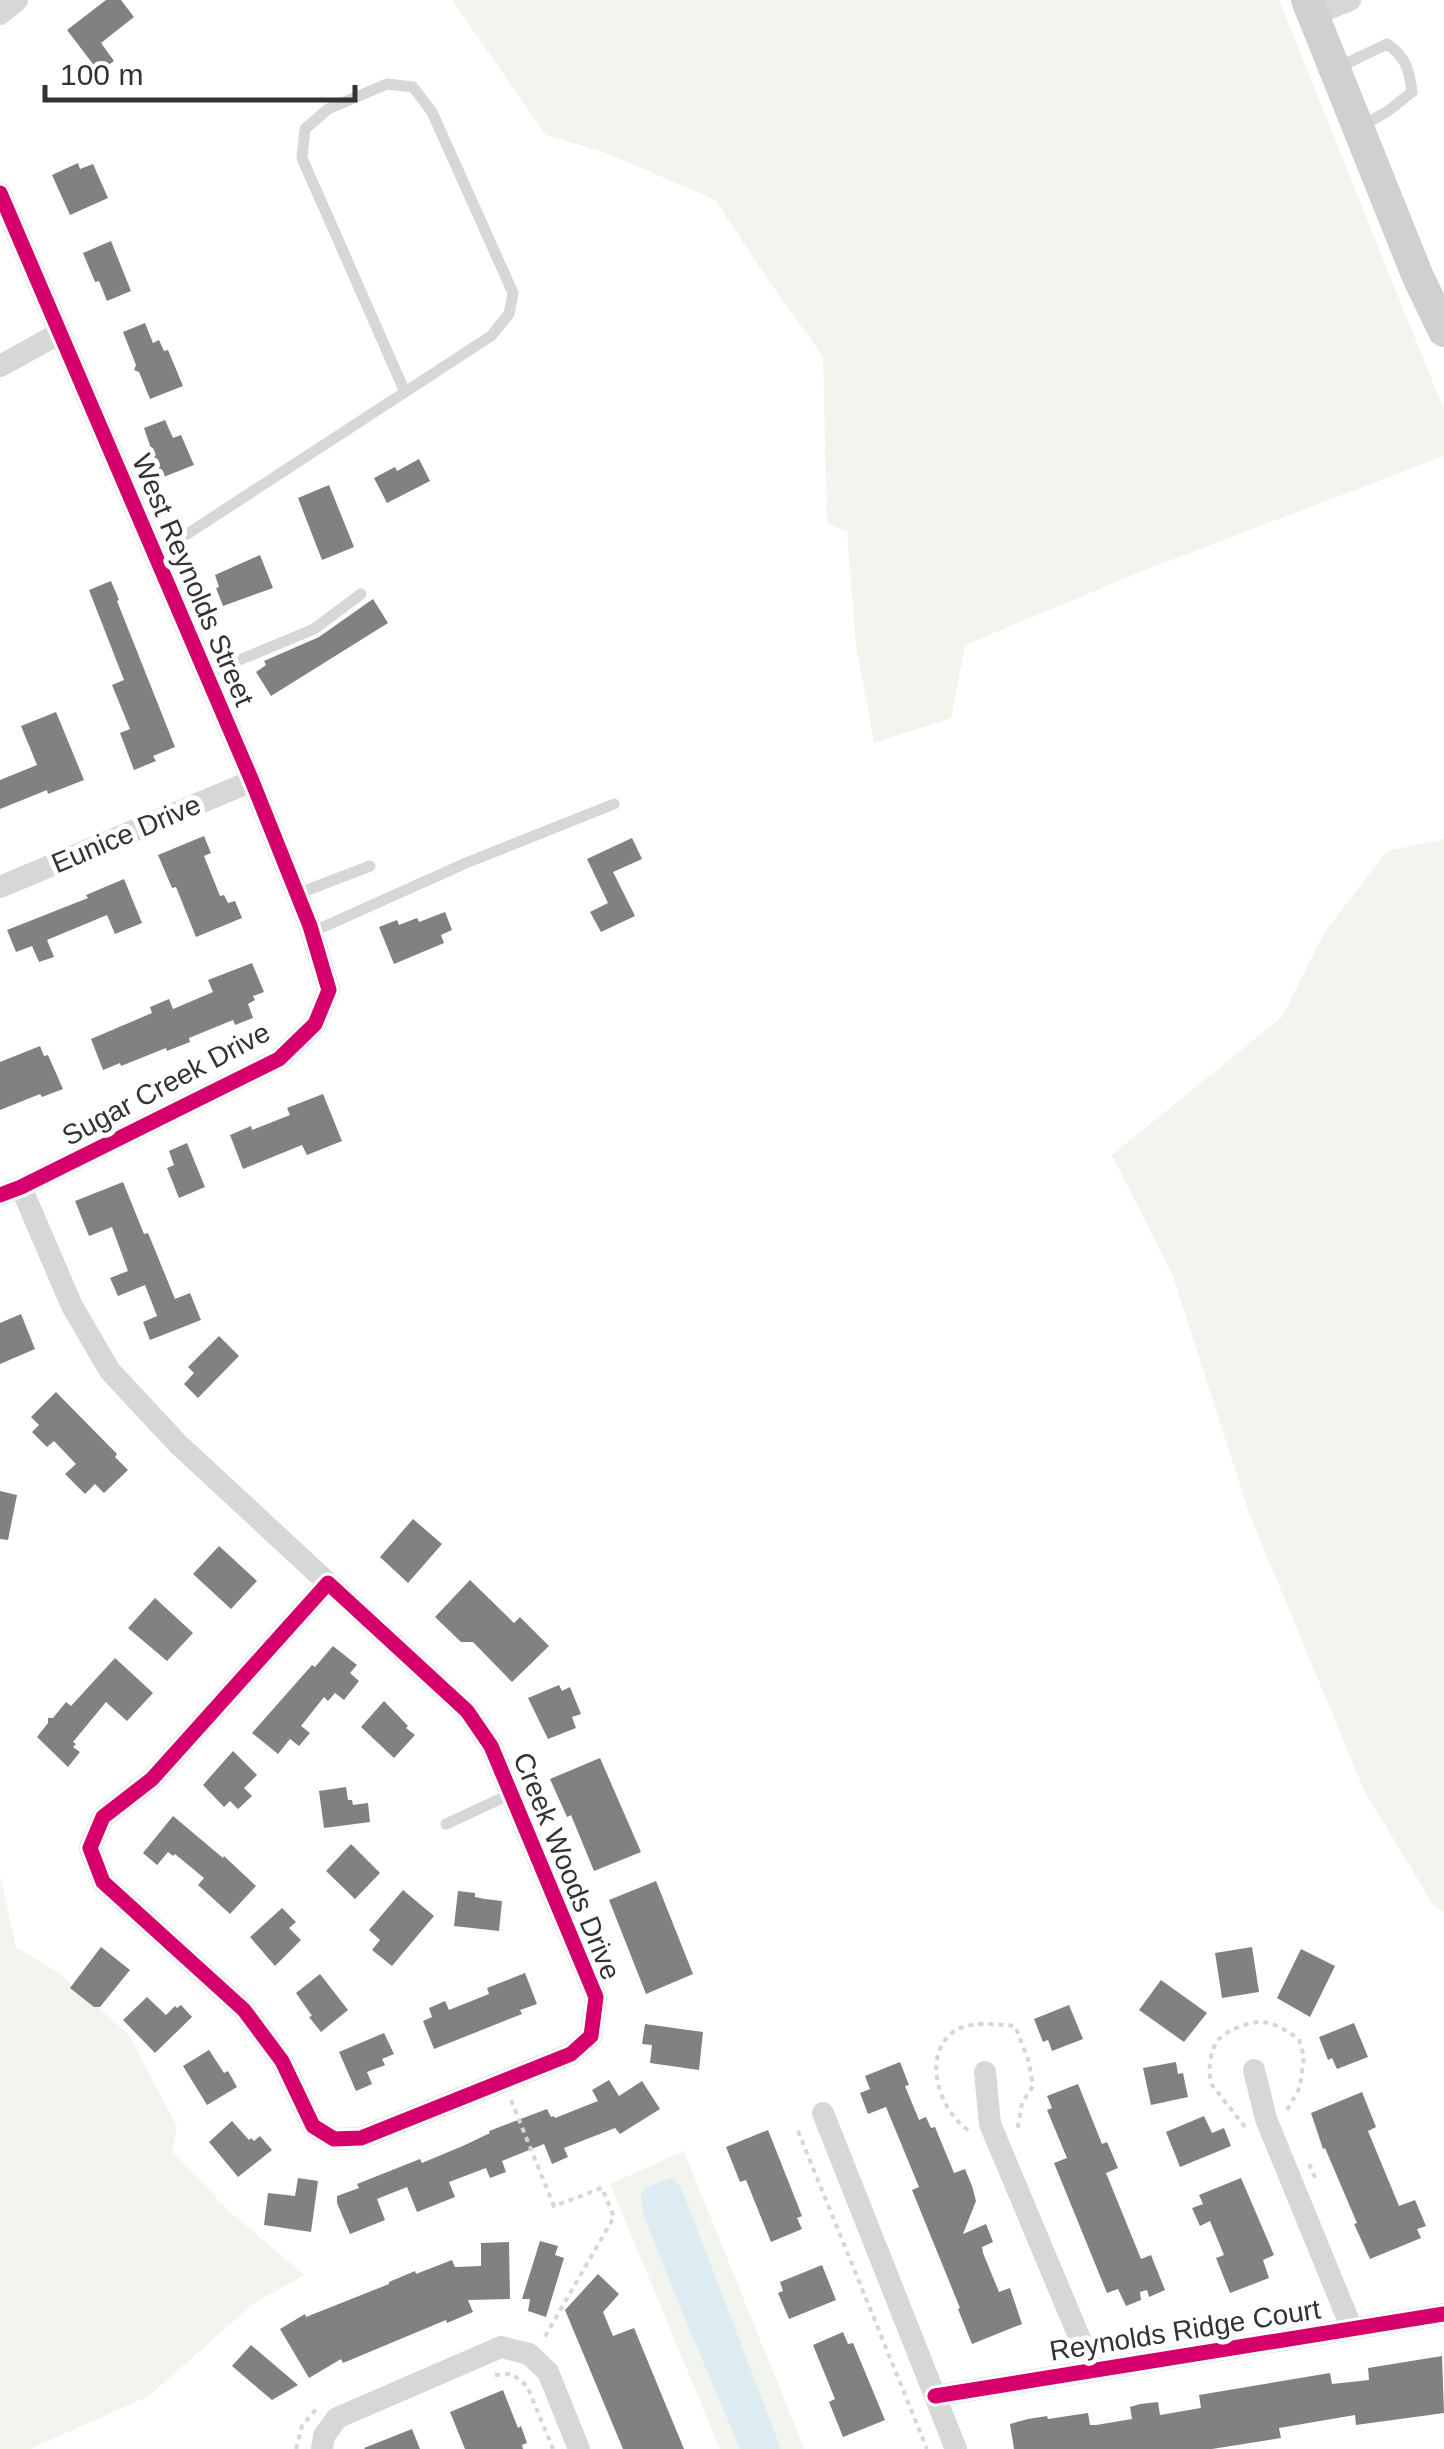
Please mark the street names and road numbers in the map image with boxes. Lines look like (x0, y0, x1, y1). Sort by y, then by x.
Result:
street label: West Reynolds Street (126, 450, 260, 711)
street label: Eunice Drive (47, 789, 205, 879)
street label: Sugar Creek Drive (57, 1016, 275, 1152)
street label: Creek Woods Drive (507, 1748, 627, 1984)
street label: Reynolds Ridge Court (1047, 2293, 1323, 2367)

